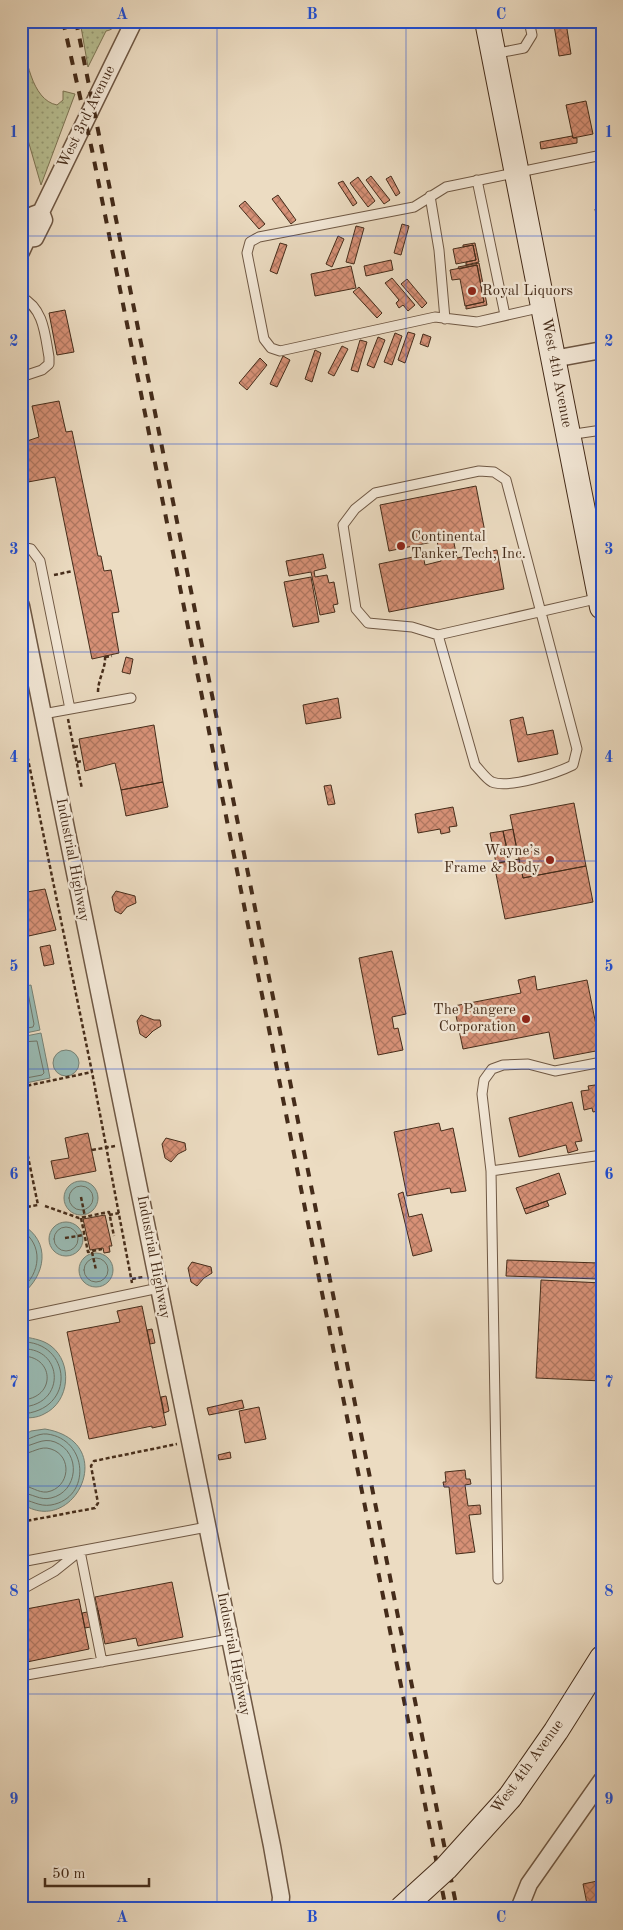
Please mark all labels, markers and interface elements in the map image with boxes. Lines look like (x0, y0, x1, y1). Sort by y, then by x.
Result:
text: A (116, 7, 128, 23)
text: B (306, 7, 318, 23)
text: C (496, 7, 506, 23)
street label: West 3rd Avenue (56, 63, 118, 171)
text: 1 (9, 125, 19, 141)
text: 1 (604, 125, 614, 141)
place label: Royal Liquors (482, 284, 573, 299)
marker: Royal Liquors (466, 285, 478, 297)
street label: West 4th Avenue (538, 317, 574, 429)
text: 2 (9, 334, 19, 350)
text: 2 (604, 334, 614, 350)
place label: Continental Tanker Tech, Inc. (411, 530, 526, 562)
marker: Continental Tanker Tech, Inc. (395, 540, 407, 552)
text: 3 (9, 542, 19, 558)
text: 3 (604, 542, 614, 558)
text: 4 (9, 750, 19, 766)
text: 4 (604, 750, 614, 766)
street label: Industrial Highway (53, 797, 91, 923)
place label: Wayne’s Frame & Body (444, 844, 540, 876)
marker: Wayne’s Frame & Body (544, 854, 556, 866)
text: 5 (9, 959, 19, 975)
text: 5 (604, 959, 614, 975)
place label: The Pangere Corporation (433, 1003, 516, 1035)
marker: The Pangere Corporation (520, 1013, 532, 1025)
text: 6 (9, 1167, 19, 1183)
text: 6 (604, 1167, 614, 1183)
street label: Industrial Highway (134, 1194, 172, 1320)
text: 7 (9, 1375, 19, 1391)
text: 7 (604, 1375, 614, 1391)
text: 8 (9, 1584, 19, 1600)
text: 8 (604, 1584, 614, 1600)
street label: Industrial Highway (214, 1591, 252, 1717)
street label: West 4th Avenue (489, 1717, 567, 1816)
text: 9 (9, 1792, 19, 1808)
text: 9 (604, 1792, 614, 1808)
scale bar (45, 1855, 149, 1887)
text: 50 m (52, 1867, 86, 1882)
text: A (116, 1910, 128, 1926)
text: B (306, 1910, 318, 1926)
text: C (496, 1910, 506, 1926)

